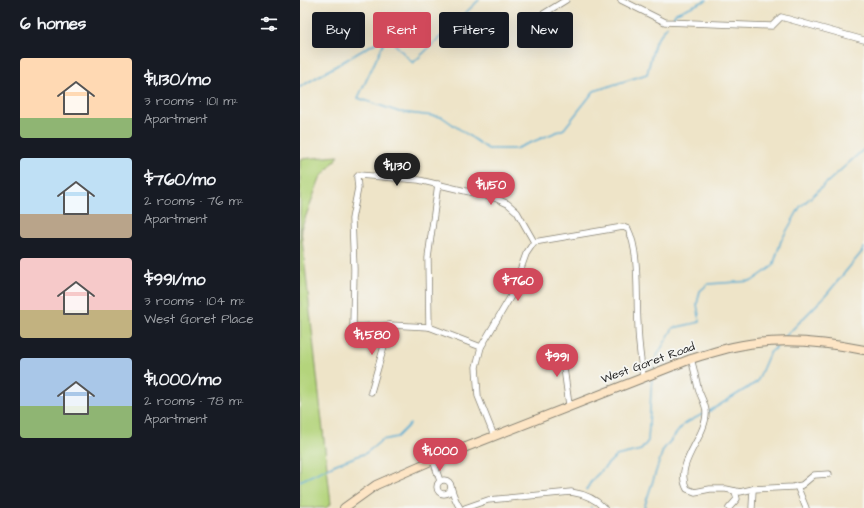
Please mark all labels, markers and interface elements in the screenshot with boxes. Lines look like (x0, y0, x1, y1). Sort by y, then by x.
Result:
text: 6 homes (20, 12, 86, 36)
chip: Buy (312, 12, 365, 48)
chip: Rent (373, 12, 431, 48)
chip: Filters (439, 12, 509, 48)
chip: New (517, 12, 573, 48)
icon: filters (258, 13, 280, 35)
text: $1,130/mo (144, 68, 211, 92)
icon: home (52, 74, 100, 122)
text: 3 rooms · 101 m² (144, 92, 238, 110)
text: Apartment (144, 110, 208, 128)
pin: $1,130 (364, 153, 430, 187)
text: $1,130 (383, 157, 411, 175)
text: $760/mo (144, 168, 216, 192)
pin: $1,150 (458, 172, 524, 206)
icon: home (52, 174, 100, 222)
text: $1,150 (476, 176, 506, 194)
text: 2 rooms · 76 m² (144, 192, 244, 210)
text: Apartment (144, 210, 208, 228)
text: $991/mo (144, 268, 206, 292)
pin: $760 (494, 268, 542, 302)
text: $760 (502, 272, 534, 290)
icon: home (52, 274, 100, 322)
text: 3 rooms · 104 m² (144, 292, 245, 310)
text: West Goret Place (144, 310, 253, 328)
pin: $1,580 (339, 322, 405, 356)
text: $1,580 (353, 326, 391, 344)
street label: West Goret Road (599, 338, 697, 388)
pin: $991 (533, 344, 581, 378)
text: $991 (545, 348, 569, 366)
text: $1,000/mo (144, 368, 221, 392)
icon: home (52, 374, 100, 422)
text: 2 rooms · 78 m² (144, 392, 244, 410)
text: Apartment (144, 410, 208, 428)
pin: $1,000 (407, 438, 473, 472)
text: $1,000 (422, 442, 458, 460)

